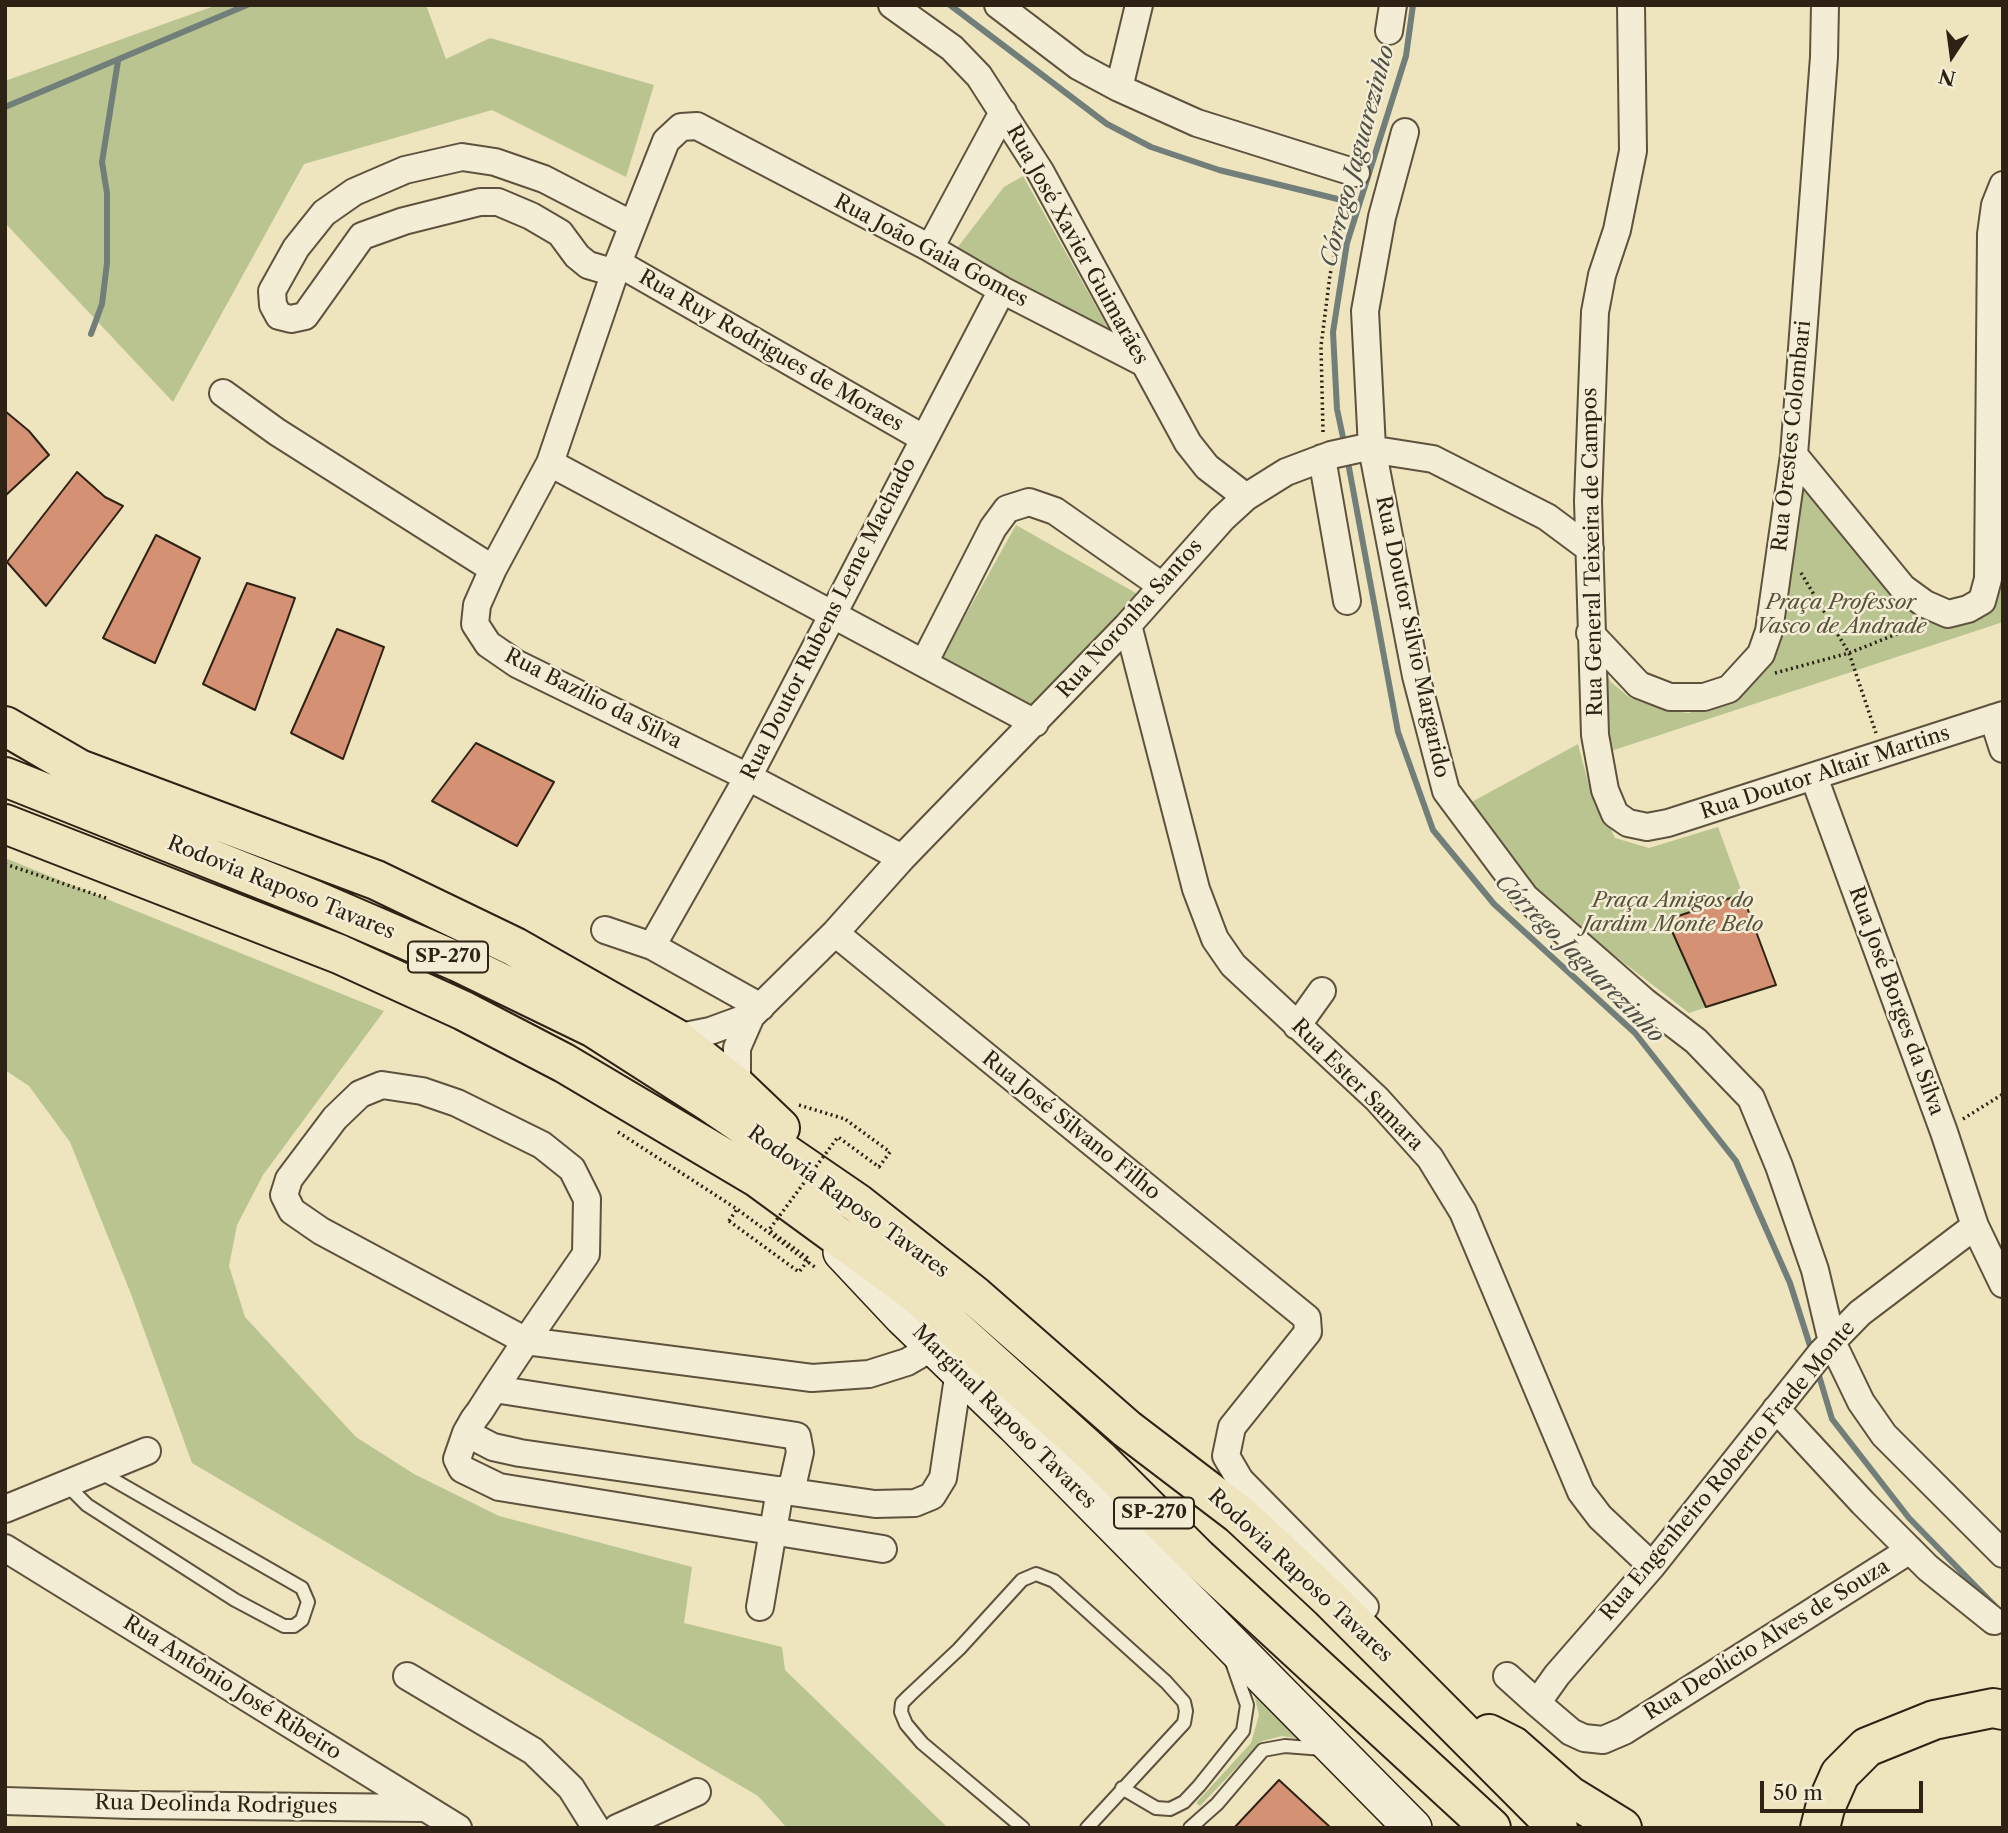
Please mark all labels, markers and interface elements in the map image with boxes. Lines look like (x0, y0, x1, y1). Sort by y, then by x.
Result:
north arrow (1917, 21, 1987, 91)
water label: Córrego Jaguarezinho (1315, 42, 1401, 270)
text: N (1937, 64, 1958, 90)
street label: Rua José Xavier Guimarães (1001, 121, 1153, 369)
street label: Rua João Gaia Gomes (830, 189, 1032, 313)
street label: Rua Ruy Rodrigues de Moraes (634, 265, 908, 437)
street label: Rua Orestes Colombari (1767, 319, 1817, 553)
street label: Rua General Teixeira de Campos (1578, 387, 1608, 717)
street label: Rua Doutor Rubens Leme Machado (736, 454, 922, 784)
street label: Rua Doutor Silvio Margarido (1370, 494, 1454, 780)
street label: Rua Noronha Santos (1052, 534, 1208, 704)
park label: Praça Professor Vasco de Andrade (1756, 590, 1926, 640)
street label: Rua Bazílio da Silva (500, 643, 686, 755)
street label: Rua Doutor Altair Martins (1697, 721, 1953, 825)
street label: Rodovia Raposo Tavares (164, 831, 398, 945)
water label: Córrego Jaguarezinho (1489, 869, 1669, 1049)
street label: Rua José Borges da Silva (1843, 883, 1949, 1119)
park label: Praça Amigos do Jardim Monte Belo (1583, 888, 1763, 938)
road number: SP-270 (408, 942, 488, 973)
street label: Rua Ester Samara (1286, 1014, 1428, 1156)
street label: Rua José Silvano Filho (977, 1046, 1165, 1206)
street label: Rodovia Raposo Tavares (742, 1120, 954, 1284)
street label: Rua Engenheiro Roberto Frade Monte (1595, 1316, 1861, 1626)
street label: Marginal Raposo Tavares (907, 1320, 1101, 1514)
street label: Rodovia Raposo Tavares (1203, 1484, 1397, 1668)
road number: SP-270 (1114, 1498, 1194, 1528)
street label: Rua Deolício Alves de Souza (1640, 1554, 1894, 1726)
street label: Rua Antônio José Ribeiro (118, 1610, 346, 1766)
scale bar (1763, 1766, 1926, 1810)
text: 50 m (1773, 1780, 1823, 1805)
street label: Rua Deolinda Rodrigues (94, 1790, 338, 1820)

